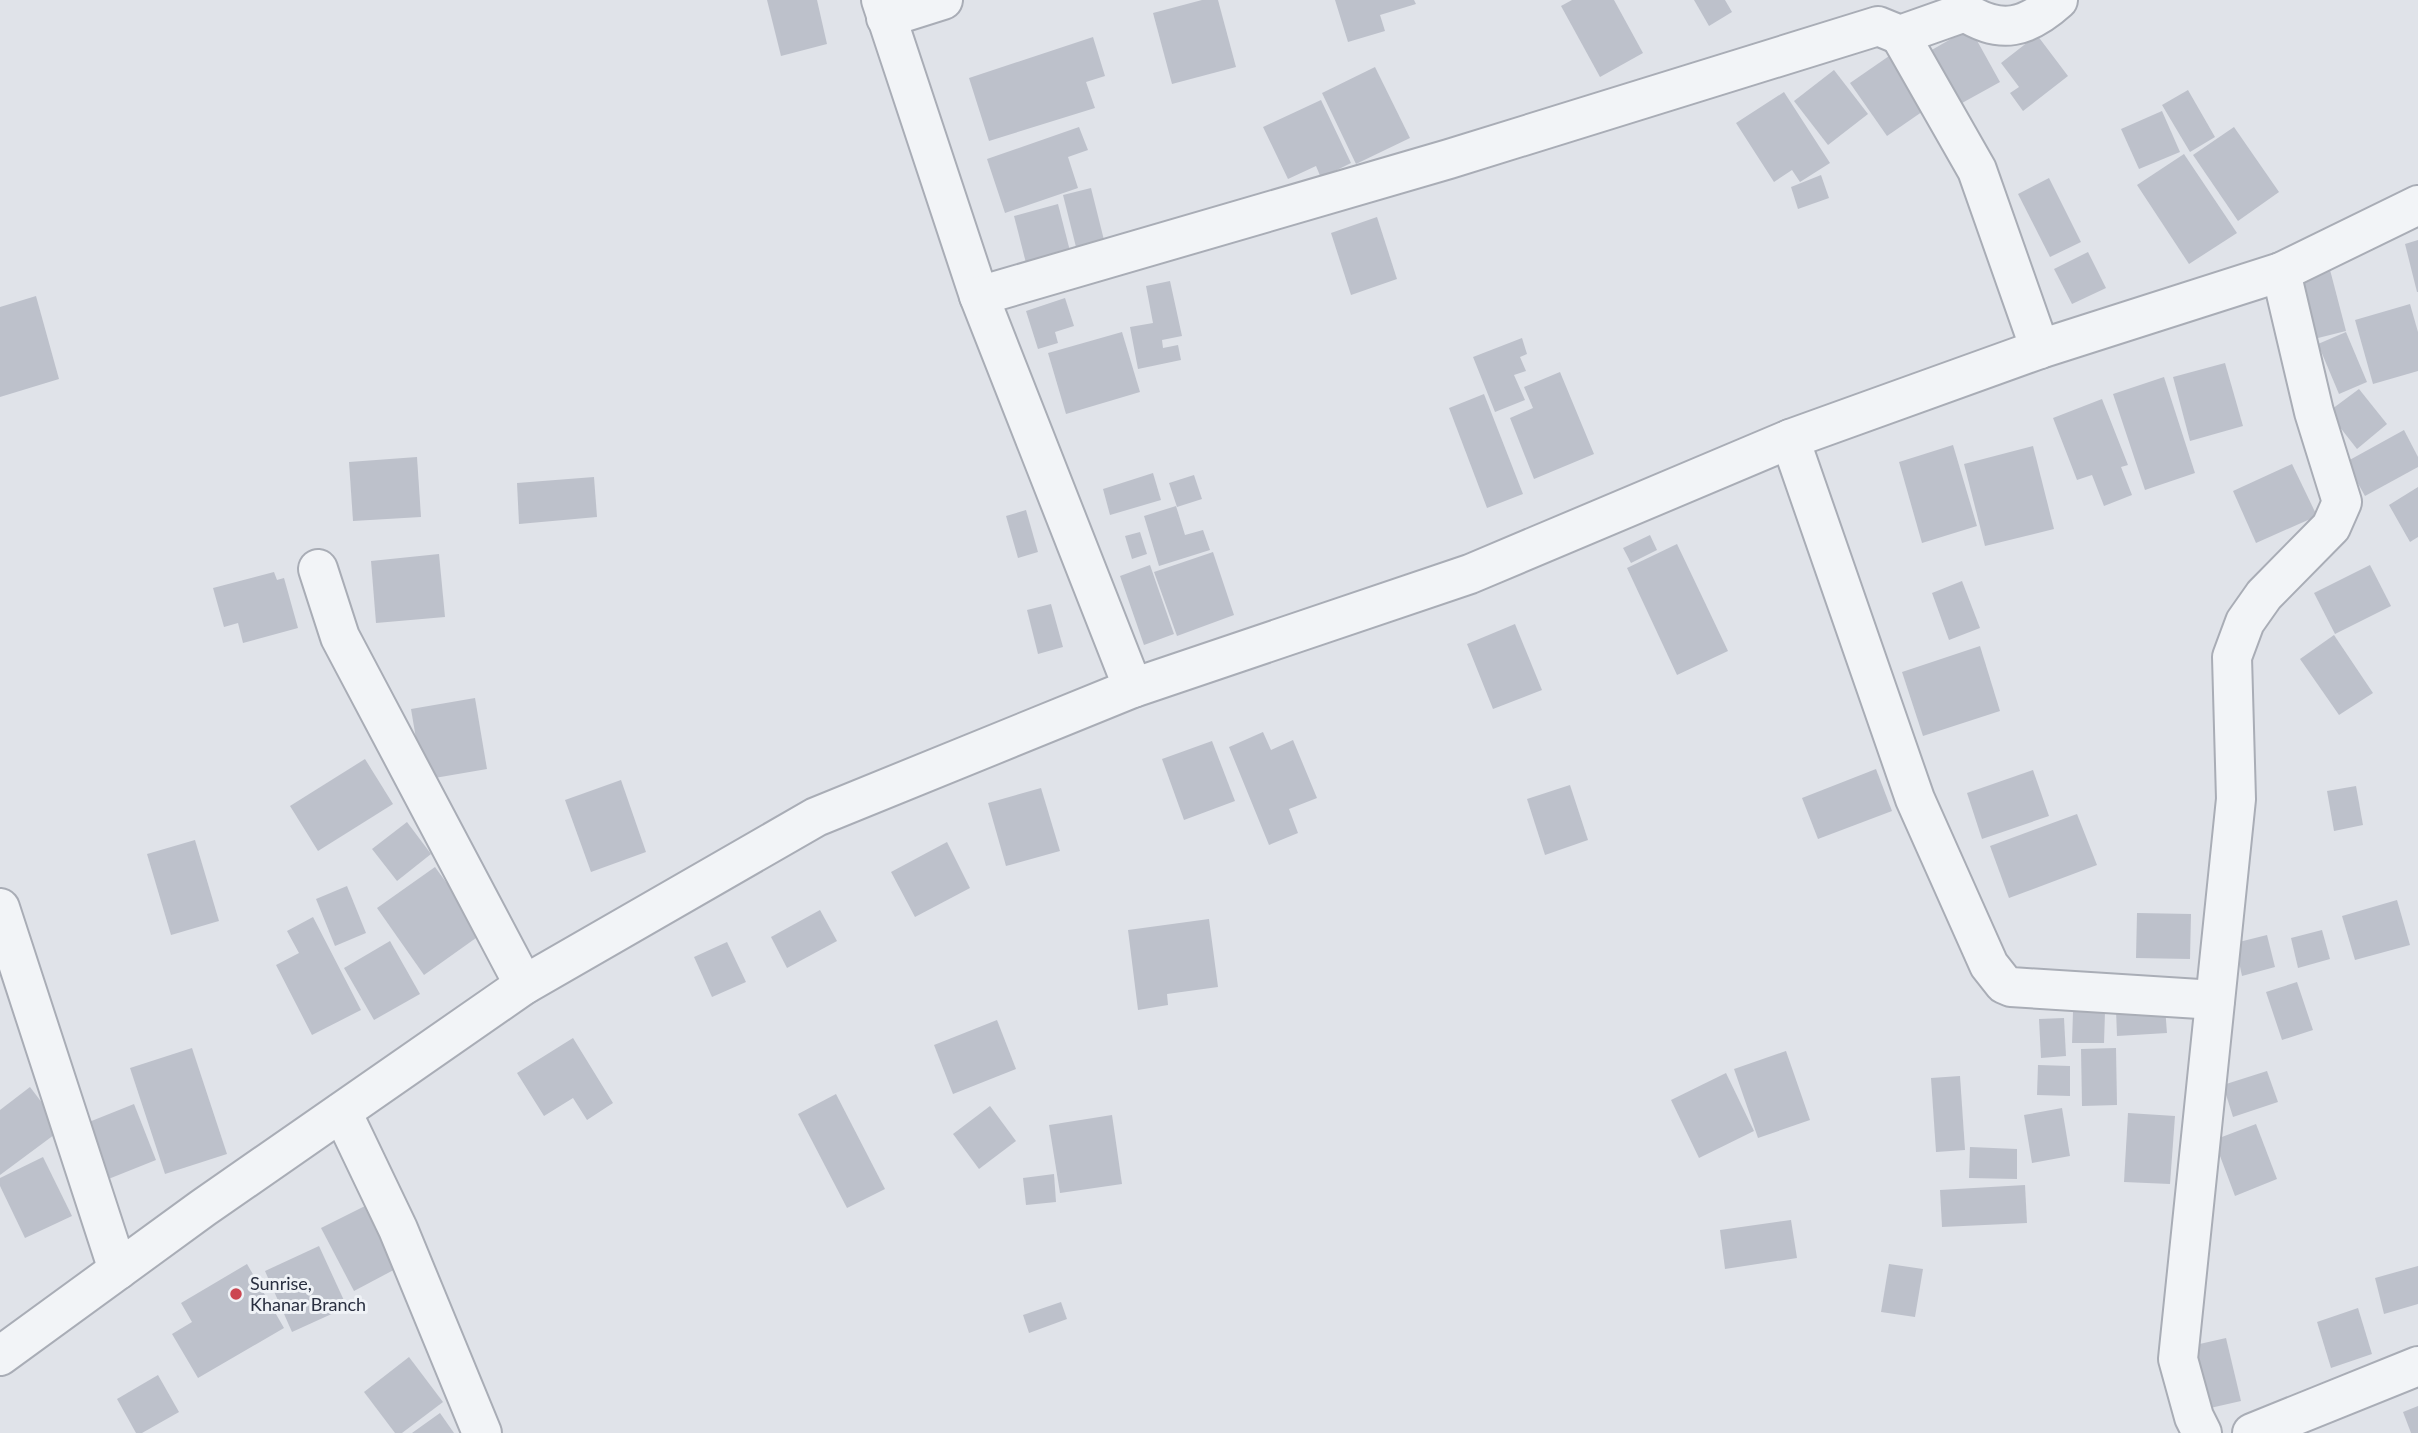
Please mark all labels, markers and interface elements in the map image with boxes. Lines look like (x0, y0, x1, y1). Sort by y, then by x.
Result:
place label: Sunrise, Khanar Branch (250, 1272, 366, 1315)
marker: Sunrise, Khanar Branch (228, 1286, 244, 1302)

